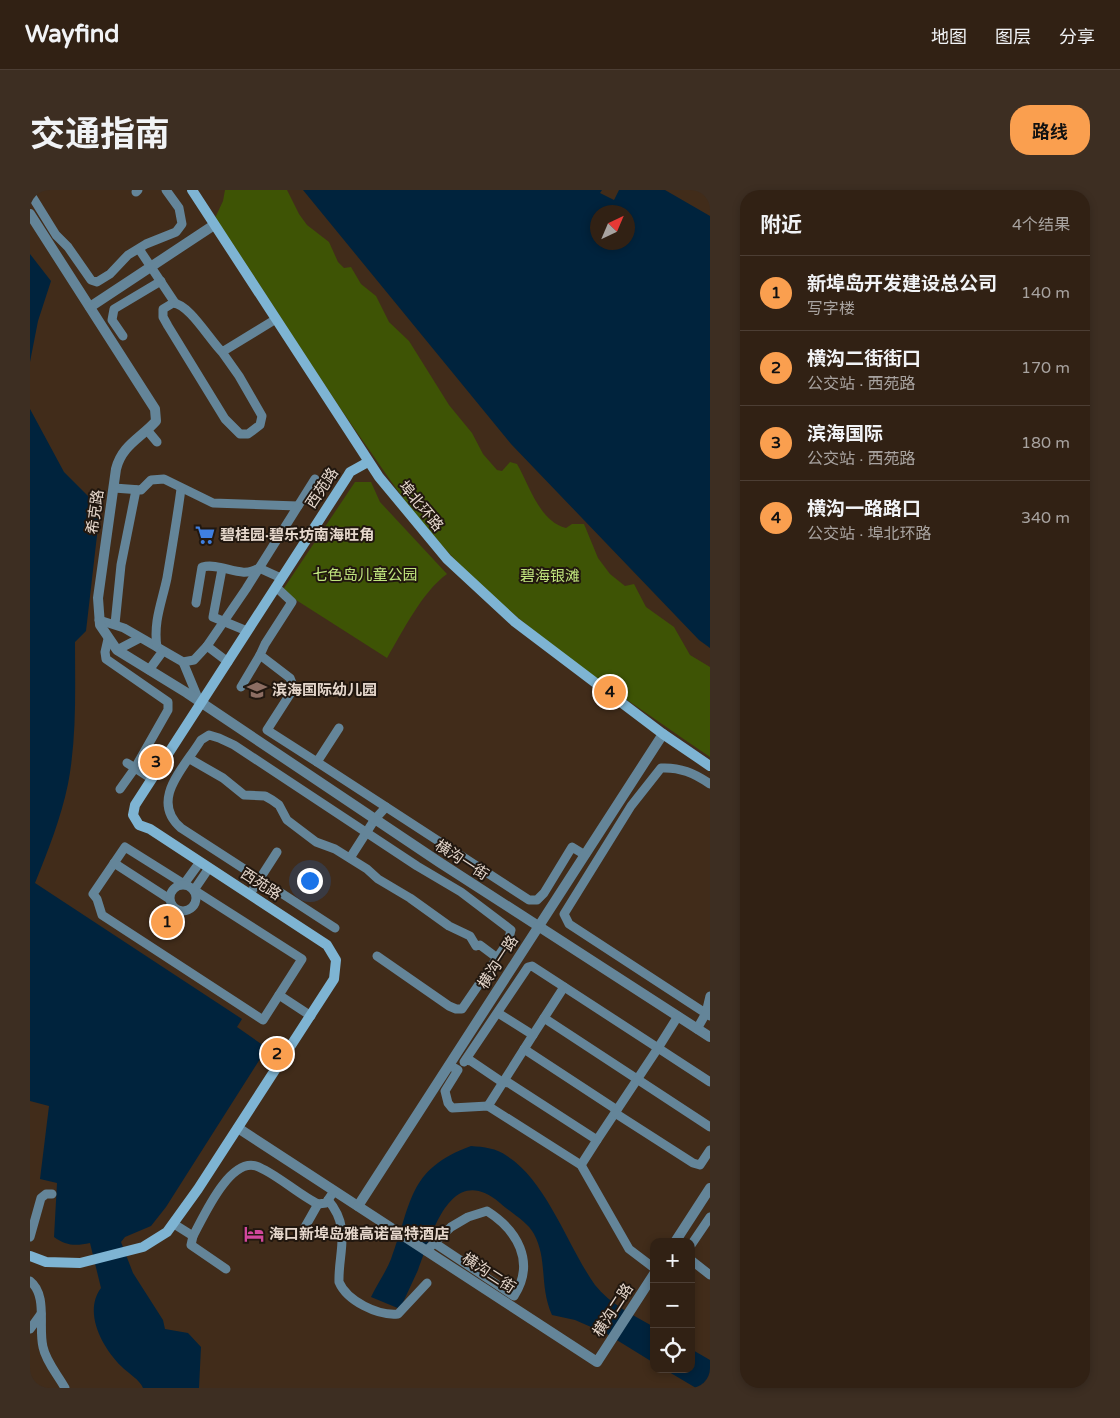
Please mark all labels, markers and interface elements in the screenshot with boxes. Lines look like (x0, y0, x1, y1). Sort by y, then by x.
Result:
text: Wayfind (25, 20, 120, 49)
text: 地图 (931, 26, 967, 48)
text: 图层 (995, 26, 1031, 48)
text: 分享 (1059, 26, 1095, 48)
button: 路线 (1010, 105, 1090, 155)
text: 交通指南 (30, 114, 170, 156)
north arrow (590, 205, 635, 250)
text: 附近 (760, 213, 802, 238)
text: 4个结果 (1012, 215, 1070, 235)
text: 新埠岛开发建设总公司 (807, 273, 997, 295)
text: 1 (771, 283, 781, 303)
text: 140 m (1021, 283, 1070, 303)
text: 写字楼 (807, 299, 855, 319)
text: 横沟二街街口 (807, 348, 921, 370)
text: 2 (771, 358, 781, 378)
text: 170 m (1021, 358, 1070, 378)
text: 公交站 · 西苑路 (807, 374, 915, 394)
text: 滨海国际 (807, 423, 883, 445)
text: 3 (771, 433, 781, 453)
text: 180 m (1021, 433, 1070, 453)
text: 公交站 · 西苑路 (807, 449, 915, 469)
street label: 西苑路 (302, 464, 342, 512)
street label: 埠北环路 (395, 477, 447, 535)
street label: 希克路 (83, 488, 107, 536)
text: 横沟一路路口 (807, 498, 921, 520)
text: 4 (771, 508, 781, 528)
text: 340 m (1021, 508, 1070, 528)
supermarket icon: 碧桂园·碧乐坊南海旺角 (194, 524, 216, 546)
text: 公交站 · 埠北环路 (807, 524, 931, 544)
place label: 碧桂园·碧乐坊南海旺角 (220, 526, 374, 544)
park label: 七色岛儿童公园 (312, 566, 418, 584)
park label: 碧海银滩 (520, 567, 580, 585)
pin: 4 (594, 673, 626, 711)
school or university icon: 滨海国际幼儿园 (246, 679, 268, 701)
place label: 滨海国际幼儿园 (272, 681, 377, 699)
pin: 3 (140, 743, 172, 781)
street label: 横沟一街 (432, 836, 492, 884)
street label: 西苑路 (237, 864, 285, 904)
your location (297, 868, 323, 894)
pin: 1 (151, 903, 183, 941)
street label: 横沟一路 (474, 932, 522, 992)
pin: 2 (261, 1035, 293, 1073)
hotel icon: 海口新埠岛雅高诺富特酒店 (243, 1223, 265, 1245)
place label: 海口新埠岛雅高诺富特酒店 (269, 1225, 449, 1243)
map controls (650, 1238, 695, 1373)
button: + (650, 1238, 695, 1283)
street label: 横沟二街 (459, 1249, 519, 1297)
street label: 横沟二路 (589, 1280, 637, 1340)
button: − (650, 1283, 695, 1328)
button: locate (650, 1328, 695, 1373)

